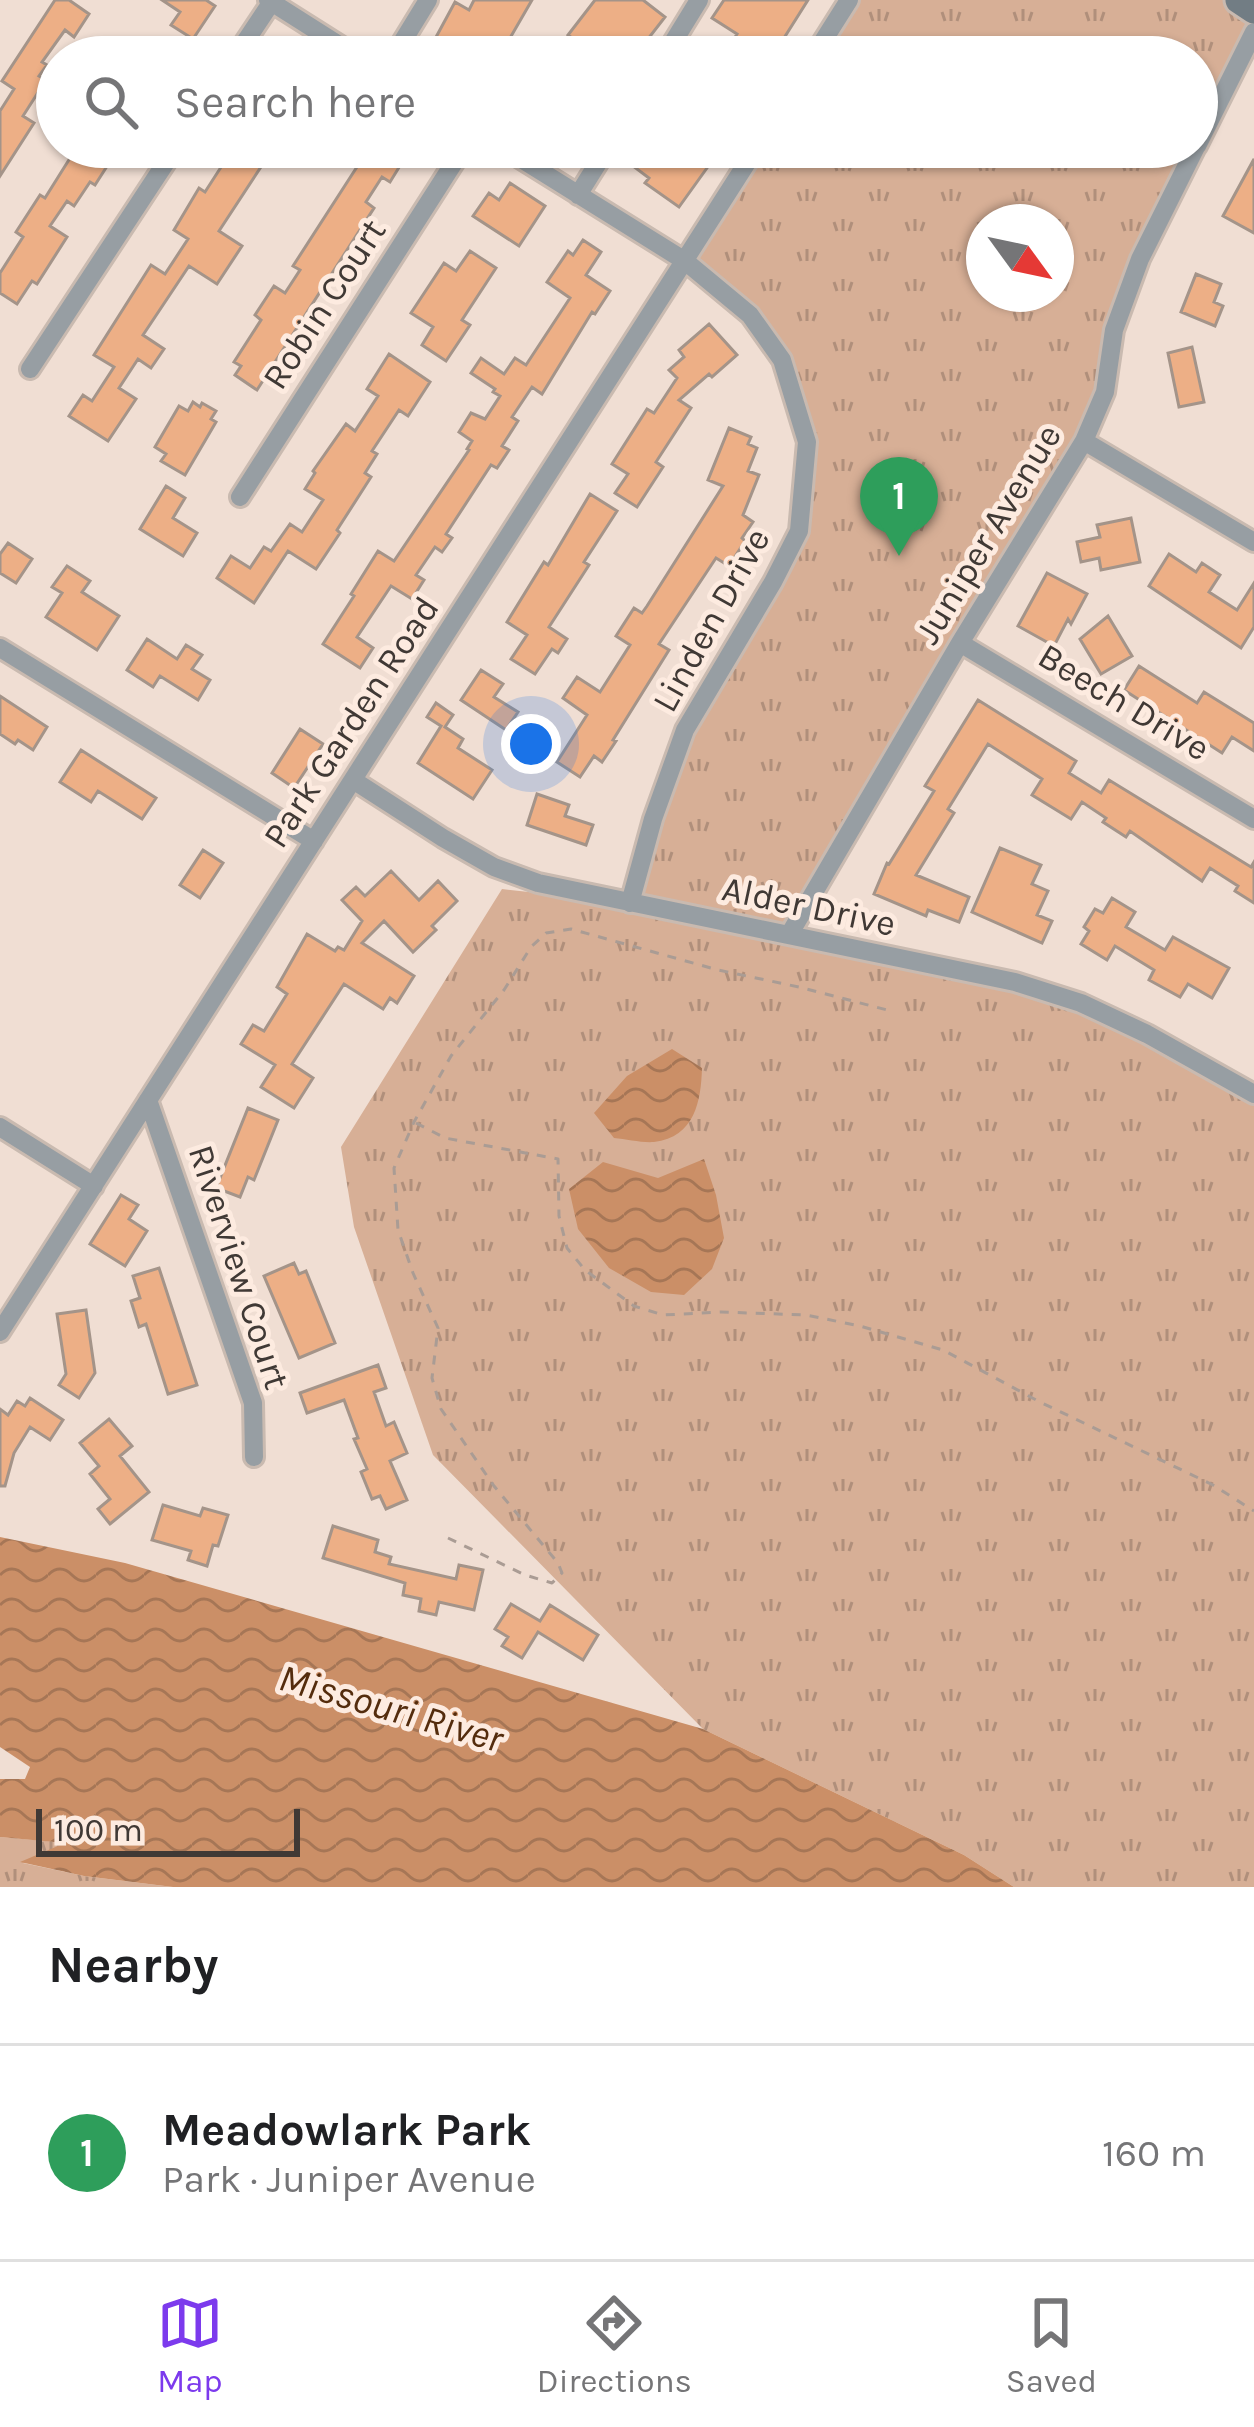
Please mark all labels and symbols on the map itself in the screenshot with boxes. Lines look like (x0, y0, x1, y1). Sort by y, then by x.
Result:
north arrow (966, 204, 1074, 312)
street label: Robin Court (254, 211, 394, 397)
street label: Juniper Avenue (906, 417, 1070, 651)
pin: 1 (860, 457, 938, 556)
street label: Linden Drive (643, 521, 779, 719)
street label: Park Garden Road (254, 589, 448, 855)
street label: Beech Drive (1031, 634, 1217, 770)
your location (501, 714, 561, 774)
street label: Alder Drive (718, 867, 900, 945)
street label: Riverview Court (180, 1140, 298, 1394)
water label: Missouri River (274, 1654, 510, 1762)
scale bar (36, 1803, 300, 1856)

